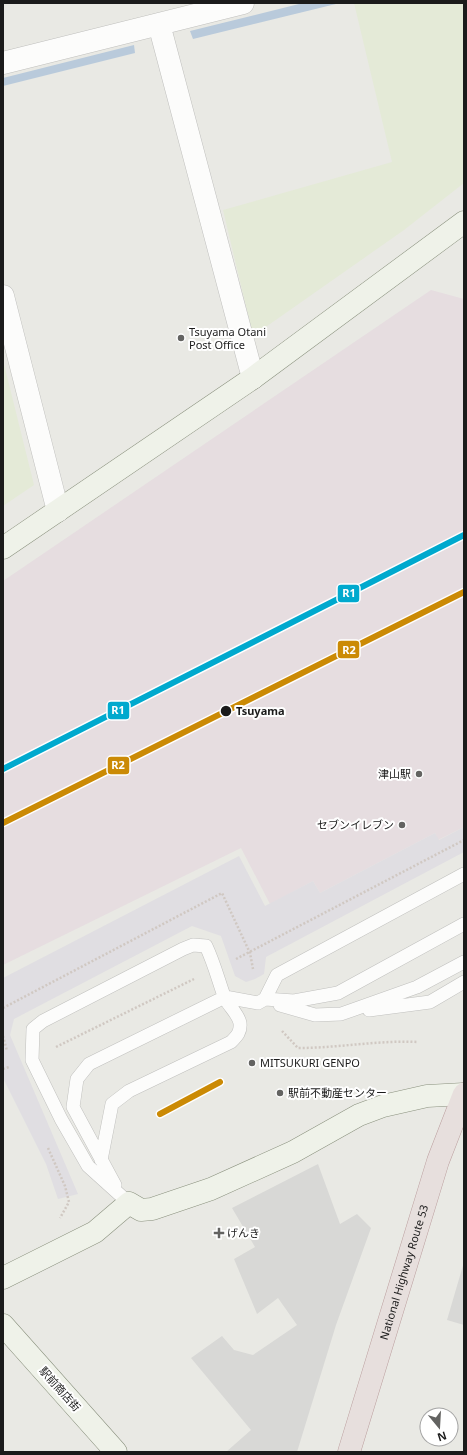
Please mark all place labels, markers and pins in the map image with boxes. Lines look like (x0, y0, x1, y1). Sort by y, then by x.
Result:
place label: Tsuyama Otani Post Office (189, 324, 266, 352)
marker: Tsuyama Otani Post Office (176, 333, 186, 343)
place label: Tsuyama (236, 703, 285, 718)
marker: Tsuyama (219, 704, 233, 718)
place label: 津山駅 (378, 766, 411, 781)
marker: 津山駅 (414, 769, 424, 779)
place label: セブンイレブン (317, 817, 394, 832)
marker: セブンイレブン (397, 820, 407, 830)
place label: MITSUKURI GENPO (260, 1055, 360, 1070)
marker: MITSUKURI GENPO (247, 1058, 257, 1068)
place label: 駅前不動産センター (288, 1085, 387, 1100)
marker: 駅前不動産センター (275, 1088, 285, 1098)
place label: げんき (227, 1225, 260, 1240)
marker: げんき (214, 1228, 224, 1238)

